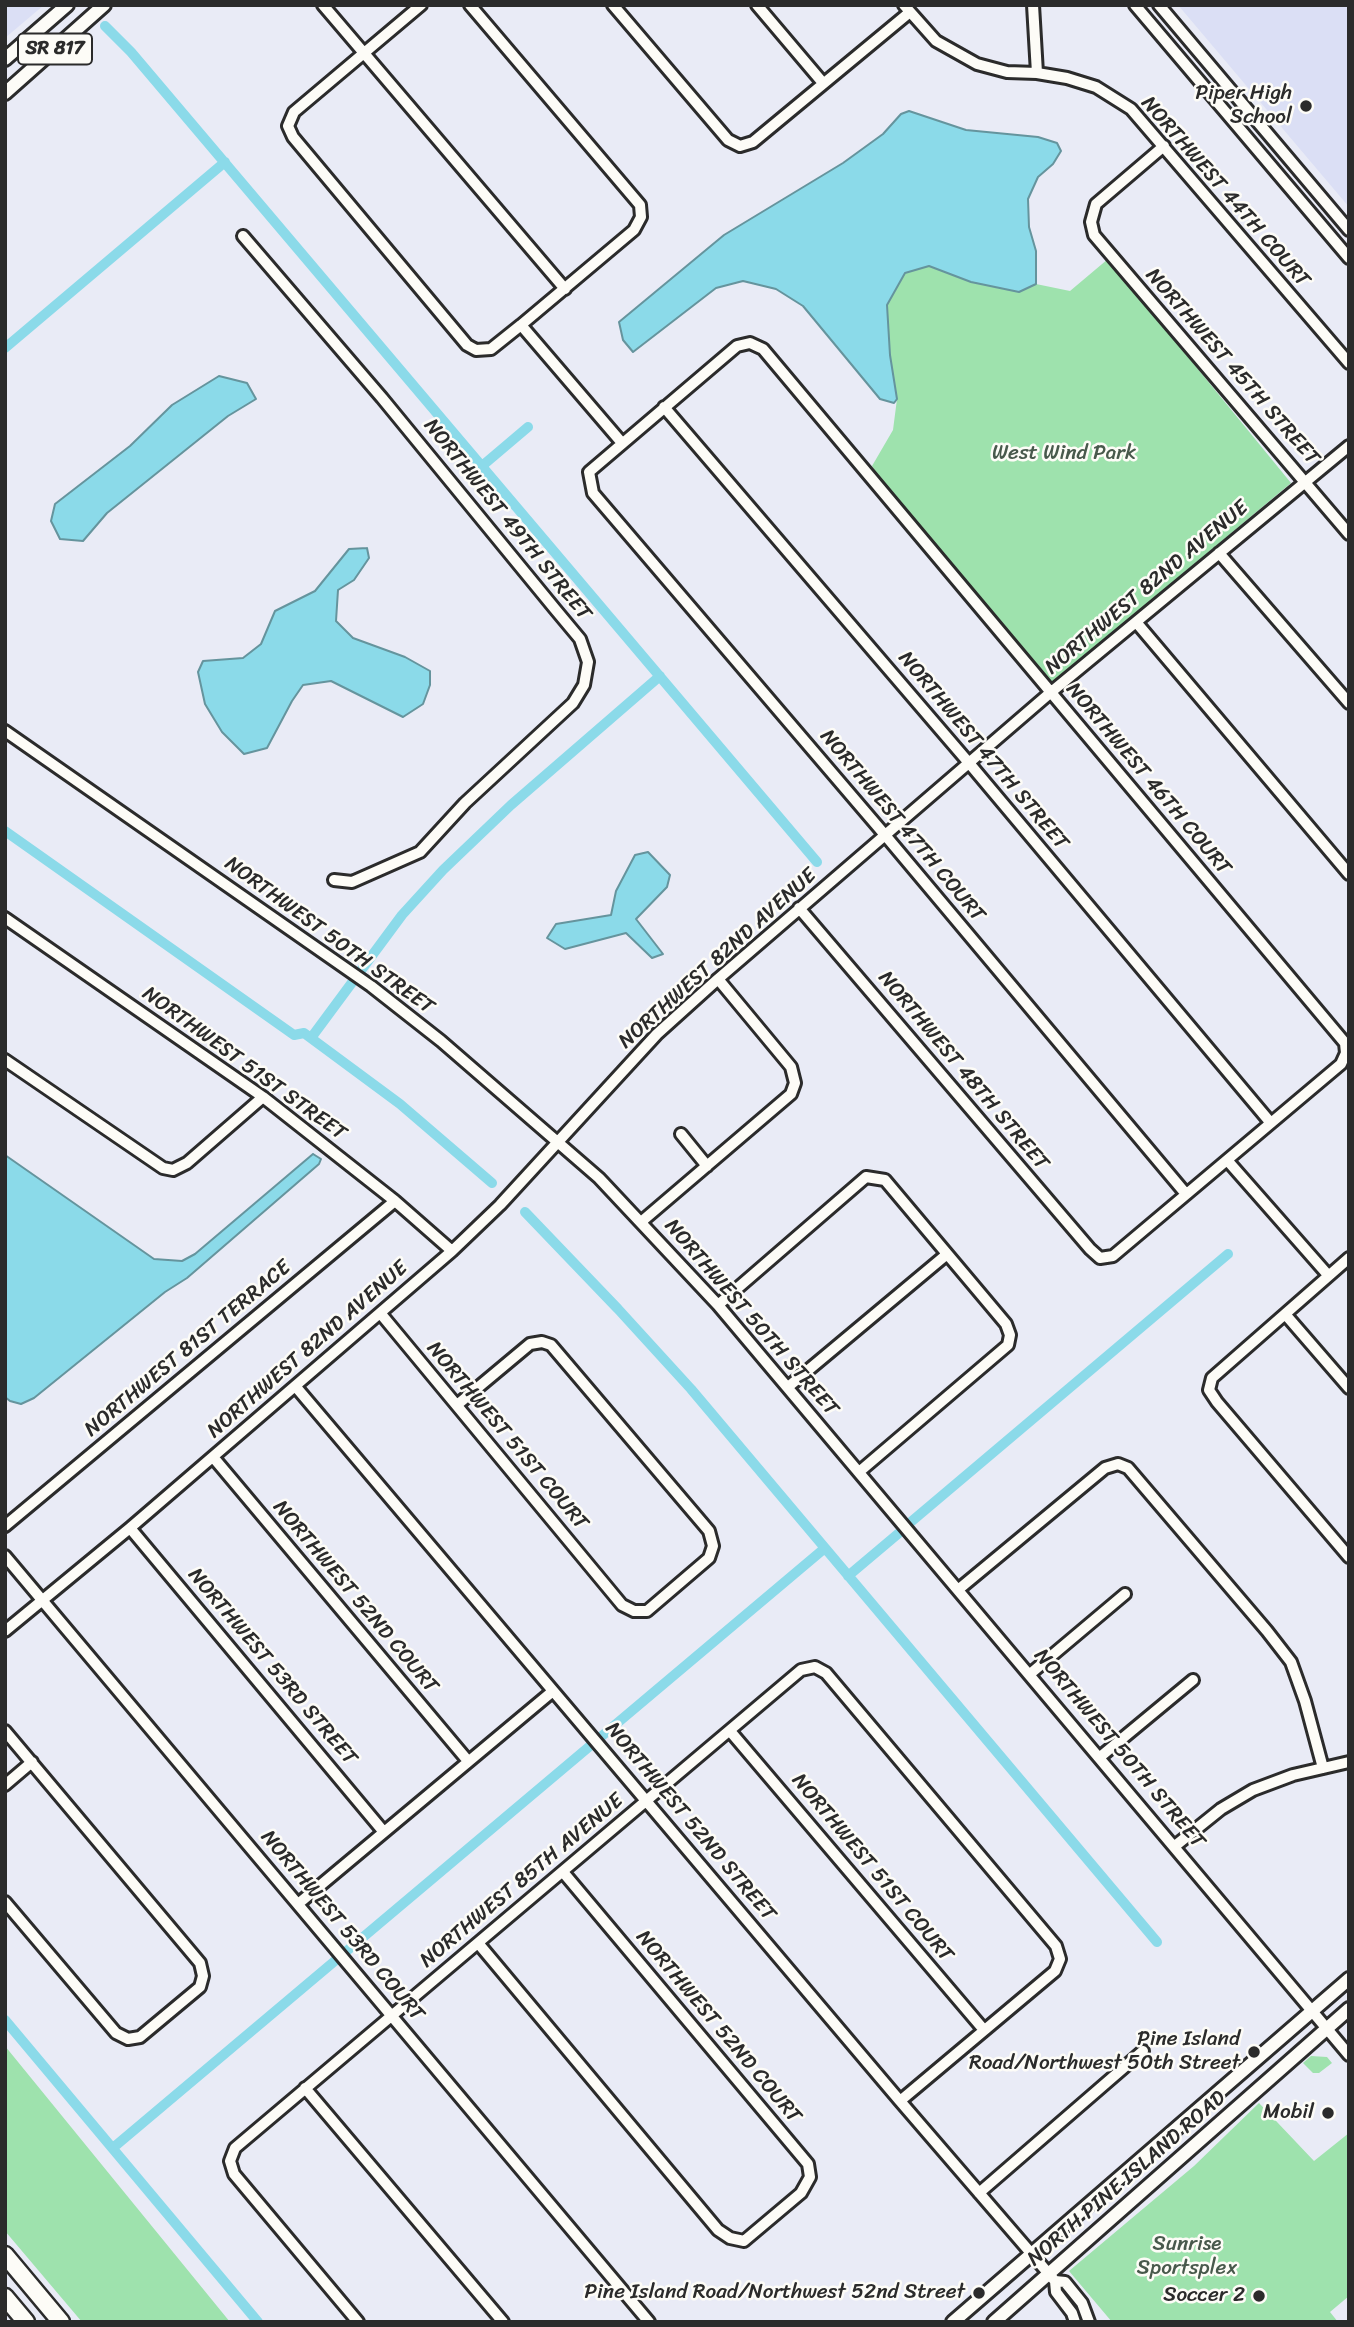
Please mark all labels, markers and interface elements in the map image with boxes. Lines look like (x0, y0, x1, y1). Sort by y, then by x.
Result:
road number: SR 817 (18, 34, 92, 64)
place label: Piper High School (1195, 81, 1292, 131)
street label: NORTHWEST 44TH COURT (1135, 91, 1315, 293)
marker: Piper High School (1298, 98, 1314, 114)
street label: NORTHWEST 45TH STREET (1140, 263, 1324, 471)
street label: NORTHWEST 49TH STREET (418, 414, 596, 626)
park label: West Wind Park (992, 441, 1136, 467)
street label: NORTHWEST 82ND AVENUE (1040, 496, 1254, 680)
street label: NORTHWEST 47TH STREET (892, 647, 1074, 855)
street label: NORTHWEST 46TH COURT (1060, 678, 1236, 880)
street label: NORTHWEST 47TH COURT (814, 725, 990, 927)
street label: NORTHWEST 50TH STREET (219, 852, 439, 1020)
street label: NORTHWEST 82ND AVENUE (614, 863, 822, 1055)
street label: NORTHWEST 48TH STREET (872, 966, 1054, 1176)
street label: NORTHWEST 51ST STREET (137, 981, 351, 1147)
street label: NORTHWEST 50TH STREET (659, 1214, 843, 1422)
street label: NORTHWEST 81ST TERRACE (80, 1255, 296, 1443)
street label: NORTHWEST 82ND AVENUE (203, 1256, 413, 1444)
street label: NORTHWEST 51ST COURT (421, 1337, 593, 1535)
street label: NORTHWEST 52ND COURT (267, 1496, 443, 1698)
street label: NORTHWEST 53RD STREET (182, 1563, 362, 1771)
street label: NORTHWEST 50TH STREET (1028, 1644, 1210, 1854)
street label: NORTHWEST 52ND STREET (599, 1717, 781, 1927)
street label: NORTHWEST 51ST COURT (786, 1769, 958, 1967)
street label: NORTHWEST 85TH AVENUE (415, 1788, 629, 1974)
street label: NORTHWEST 53RD COURT (255, 1825, 429, 2027)
street label: NORTHWEST 52ND COURT (630, 1926, 806, 2128)
place label: Pine Island Road/Northwest 50th Street (969, 2027, 1240, 2077)
marker: Pine Island Road/Northwest 50th Street (1246, 2044, 1262, 2060)
street label: NORTH PINE ISLAND ROAD (1023, 2086, 1231, 2272)
place label: Mobil (1263, 2100, 1314, 2126)
marker: Mobil (1320, 2105, 1336, 2121)
park label: Sunrise Sportsplex (1137, 2232, 1237, 2282)
place label: Pine Island Road/Northwest 52nd Street (584, 2280, 965, 2306)
place label: Soccer 2 (1163, 2283, 1245, 2309)
marker: Pine Island Road/Northwest 52nd Street (971, 2285, 987, 2301)
marker: Soccer 2 (1251, 2288, 1267, 2304)

